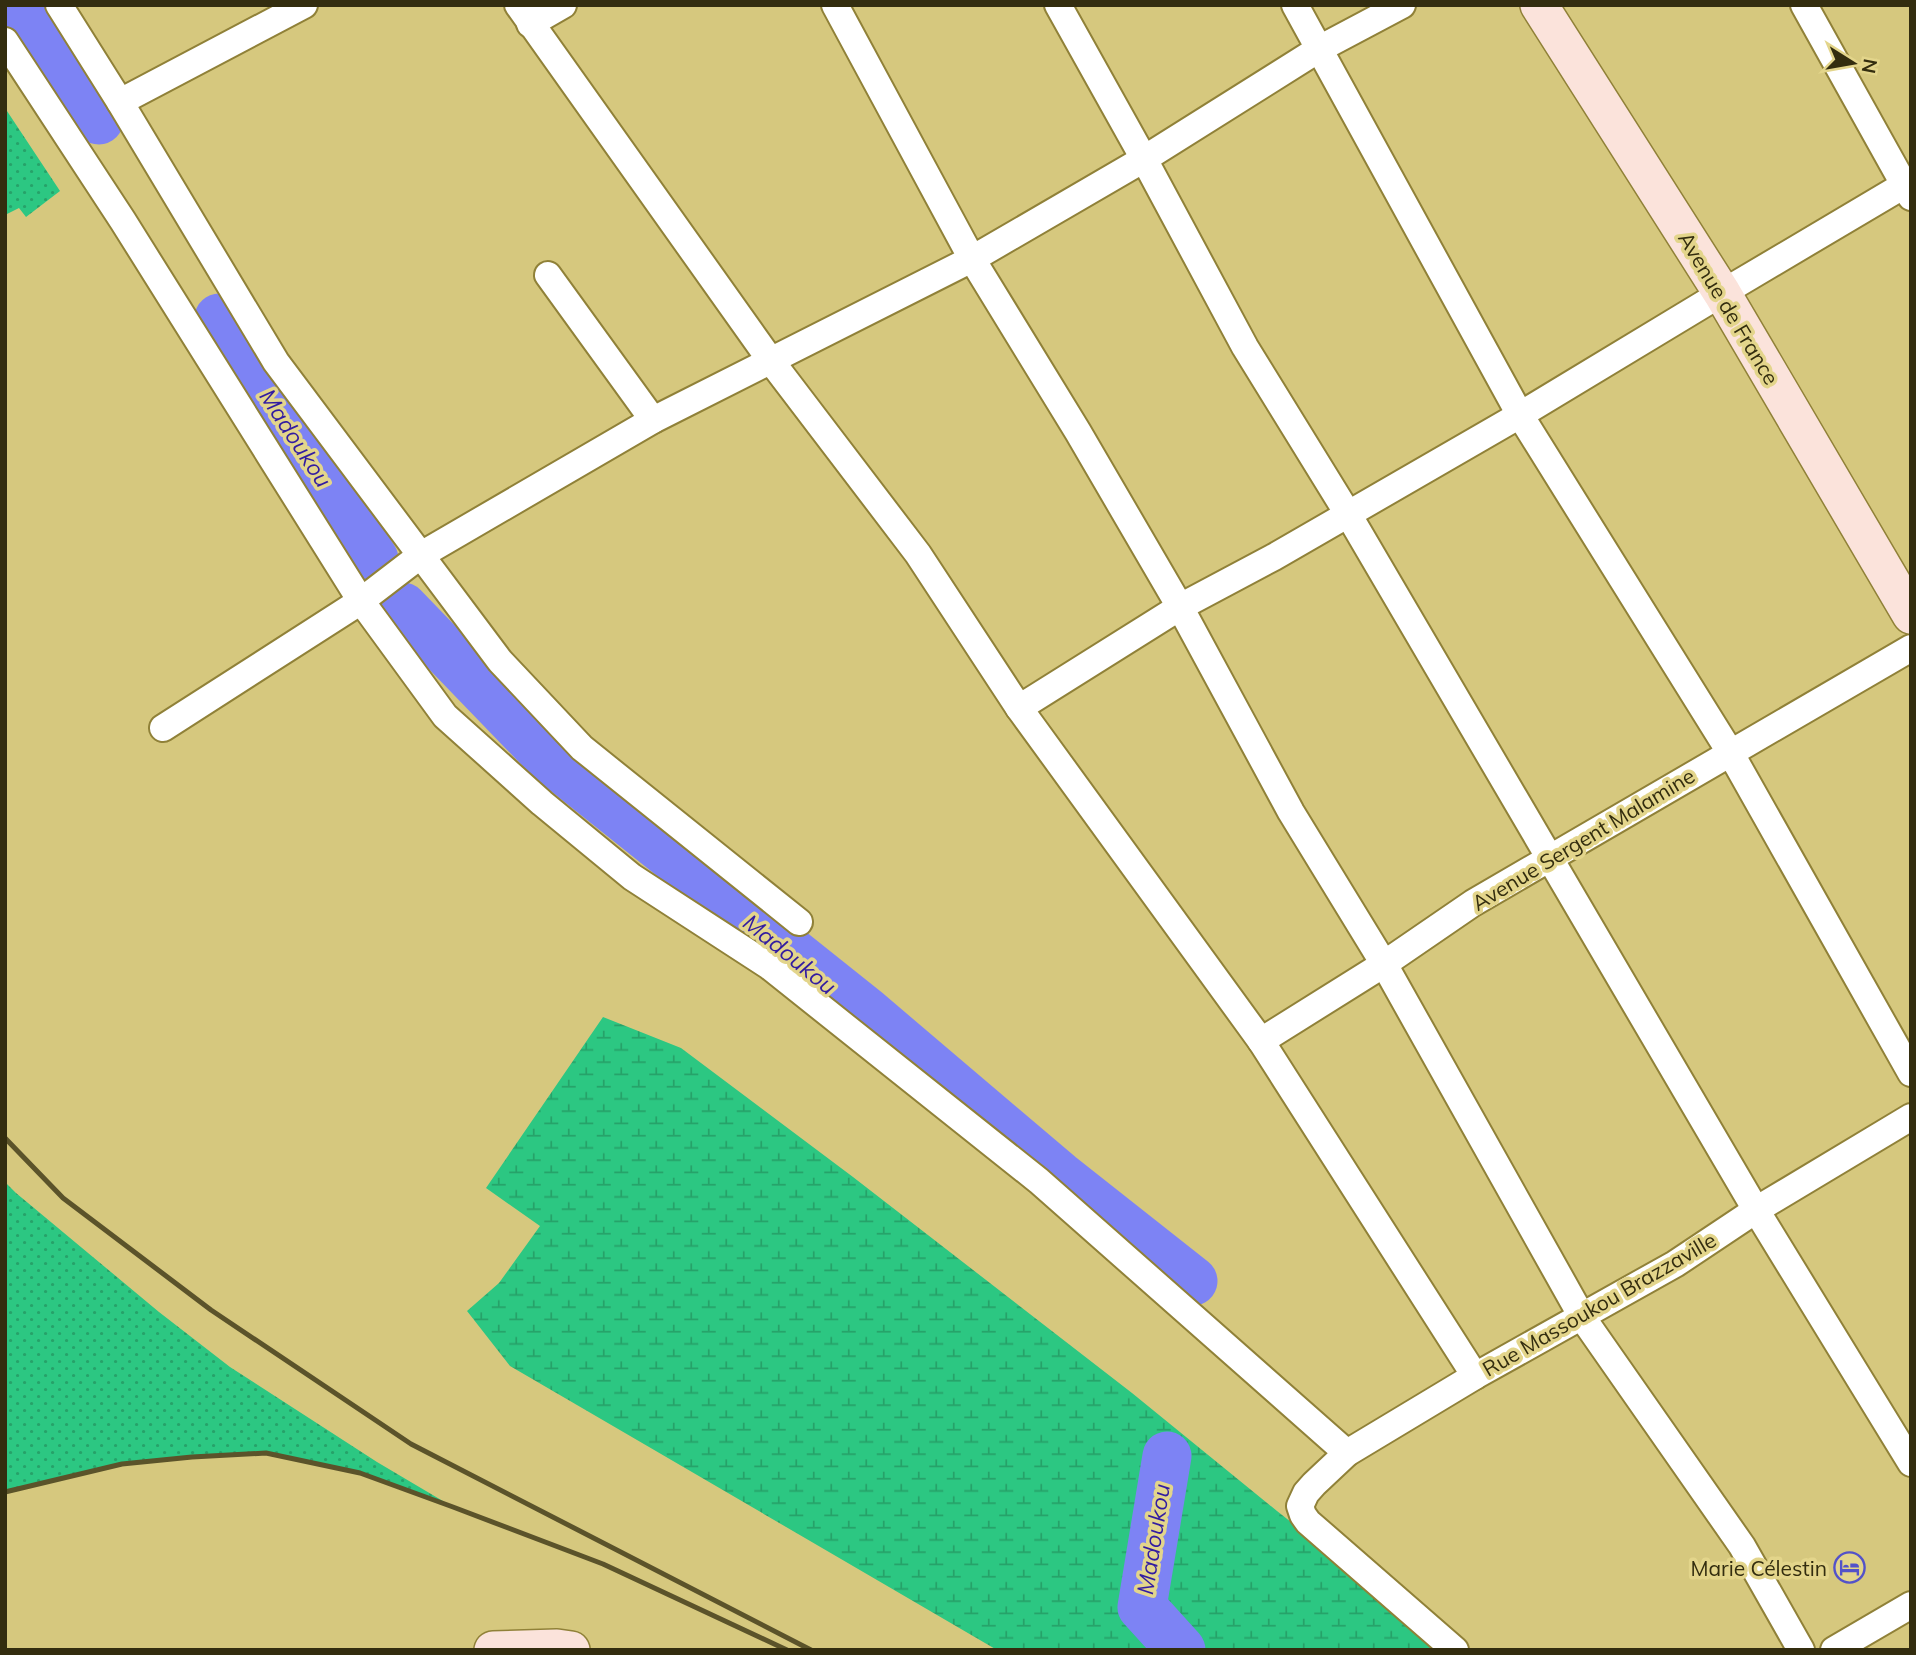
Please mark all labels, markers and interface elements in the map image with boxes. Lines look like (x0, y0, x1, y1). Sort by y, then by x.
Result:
north arrow (1818, 28, 1888, 98)
text: N (1857, 57, 1883, 76)
street label: Avenue de France (1673, 227, 1785, 389)
water label: Madoukou (253, 383, 339, 493)
street label: Avenue Sergent Malamine (1467, 762, 1699, 916)
water label: Madoukou (737, 908, 843, 1000)
street label: Rue Massoukou Brazzaville (1478, 1226, 1720, 1382)
water label: Madoukou (1130, 1482, 1176, 1596)
hotel icon: Marie Célestin (1833, 1551, 1867, 1585)
place label: Marie Célestin (1690, 1555, 1827, 1581)

